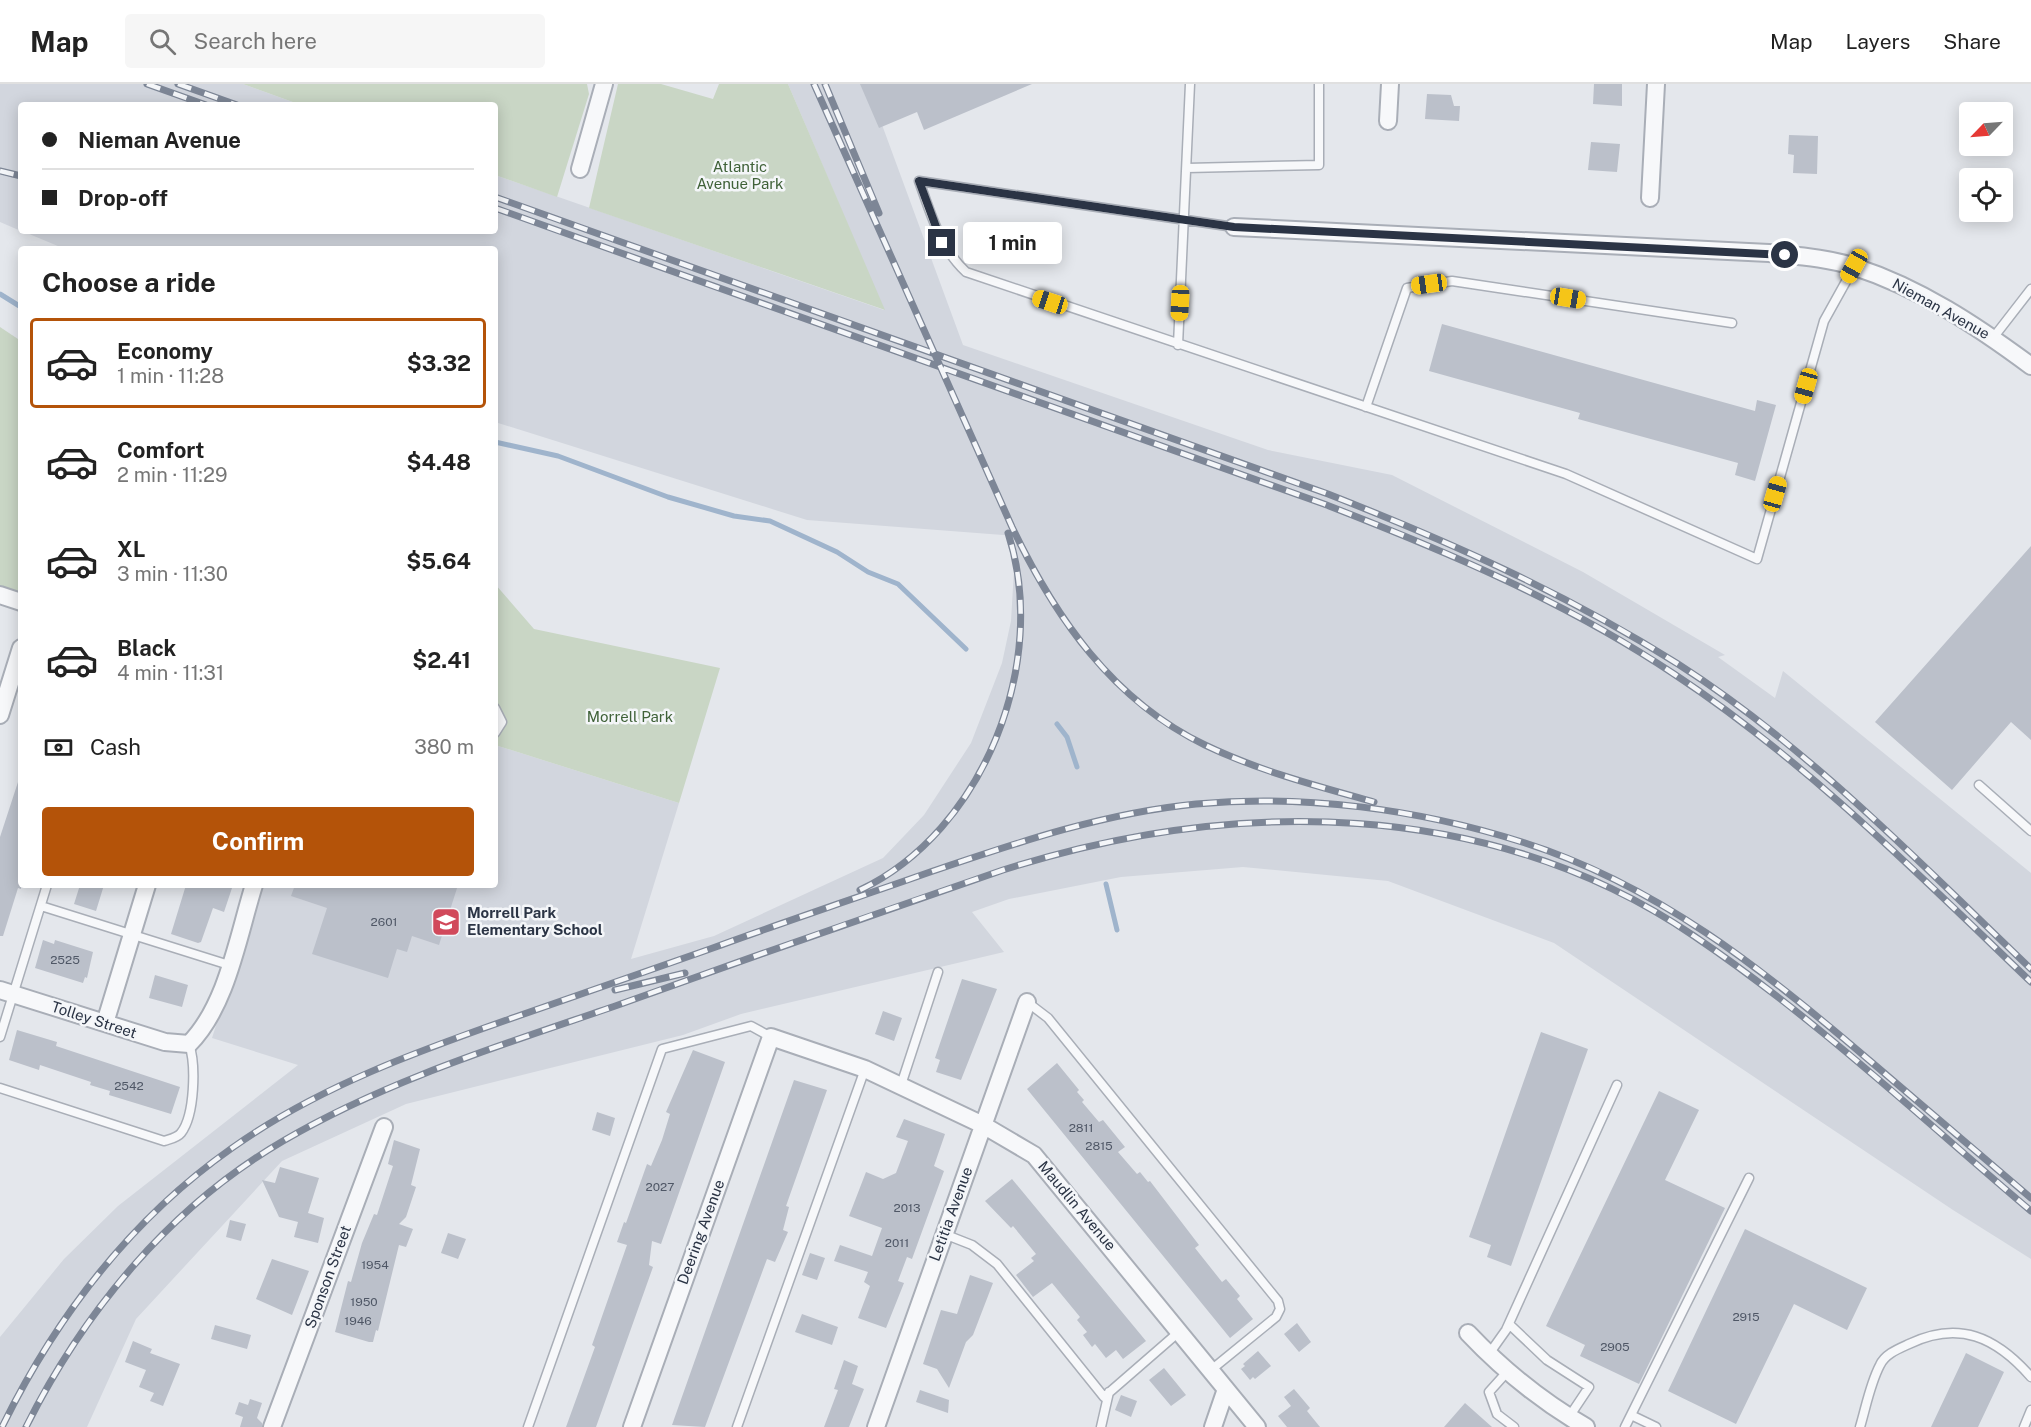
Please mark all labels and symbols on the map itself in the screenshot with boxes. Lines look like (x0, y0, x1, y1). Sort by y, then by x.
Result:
north arrow (1959, 102, 2013, 156)
park label: Atlantic Avenue Park (696, 158, 784, 192)
callout: 1 min (963, 222, 1062, 264)
route end (928, 229, 955, 256)
route start (1771, 241, 1798, 268)
car (1837, 246, 1871, 286)
car (1410, 273, 1448, 295)
street label: Nieman Avenue (1890, 275, 1993, 342)
car (1170, 285, 1190, 321)
car (1549, 286, 1587, 310)
car (1030, 288, 1070, 316)
car (1792, 366, 1820, 406)
car (1761, 474, 1789, 514)
park label: Morrell Park (587, 708, 673, 725)
place label: Morrell Park Elementary School (467, 904, 603, 938)
school or university icon: Morrell Park Elementary School (430, 906, 462, 938)
house number: 2601 (371, 915, 397, 929)
house number: 2525 (50, 953, 80, 967)
street label: Tolley Street (49, 998, 139, 1041)
house number: 2542 (114, 1079, 144, 1093)
house number: 2811 (1069, 1121, 1093, 1135)
house number: 2815 (1085, 1139, 1113, 1153)
street label: Maudlin Avenue (1035, 1158, 1120, 1254)
street label: Letitia Avenue (926, 1164, 975, 1263)
street label: Deering Avenue (674, 1177, 727, 1287)
house number: 2027 (646, 1180, 674, 1194)
house number: 2013 (894, 1201, 920, 1215)
street label: Sponson Street (301, 1223, 354, 1331)
house number: 2011 (885, 1236, 909, 1250)
house number: 1954 (361, 1258, 389, 1272)
house number: 1950 (350, 1295, 378, 1309)
house number: 2915 (1732, 1310, 1760, 1324)
house number: 1946 (344, 1314, 372, 1328)
house number: 2905 (1600, 1340, 1630, 1354)

